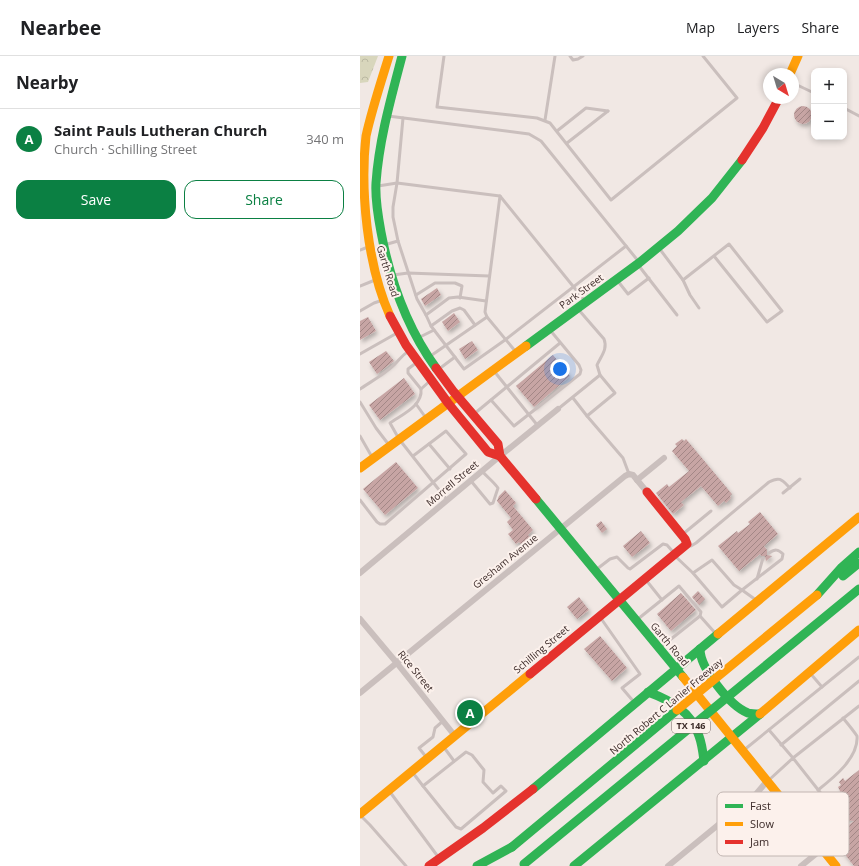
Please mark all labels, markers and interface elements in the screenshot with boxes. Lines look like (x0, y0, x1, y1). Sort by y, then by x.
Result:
text: Nearbee (20, 15, 101, 41)
text: Map (686, 18, 715, 37)
text: Layers (737, 18, 779, 37)
text: Share (801, 18, 839, 37)
north arrow (763, 68, 799, 104)
map controls (811, 68, 847, 140)
button: + (811, 68, 847, 104)
text: Nearby (16, 71, 78, 94)
button: − (811, 104, 847, 140)
text: Saint Pauls Lutheran Church (54, 120, 267, 140)
text: A (25, 130, 33, 148)
text: 340 m (306, 130, 344, 148)
text: Church · Schilling Street (54, 140, 197, 158)
button: Save (16, 180, 176, 219)
button: Share (184, 180, 344, 219)
street label: Garth Road (374, 244, 402, 298)
street label: Park Street (556, 270, 606, 312)
your location (550, 359, 570, 379)
street label: Morrell Street (423, 457, 481, 509)
street label: Gresham Avenue (469, 530, 541, 592)
street label: Garth Road (648, 619, 692, 669)
street label: Schilling Street (510, 621, 572, 676)
street label: Rice Street (395, 647, 437, 695)
street label: North Robert C Lanier Freeway (607, 654, 726, 757)
pin: A (457, 698, 483, 728)
road number: TX 146 (672, 719, 710, 733)
legend (717, 792, 849, 856)
text: Fast (750, 798, 771, 813)
text: Slow (750, 816, 774, 831)
text: Jam (749, 834, 769, 849)

